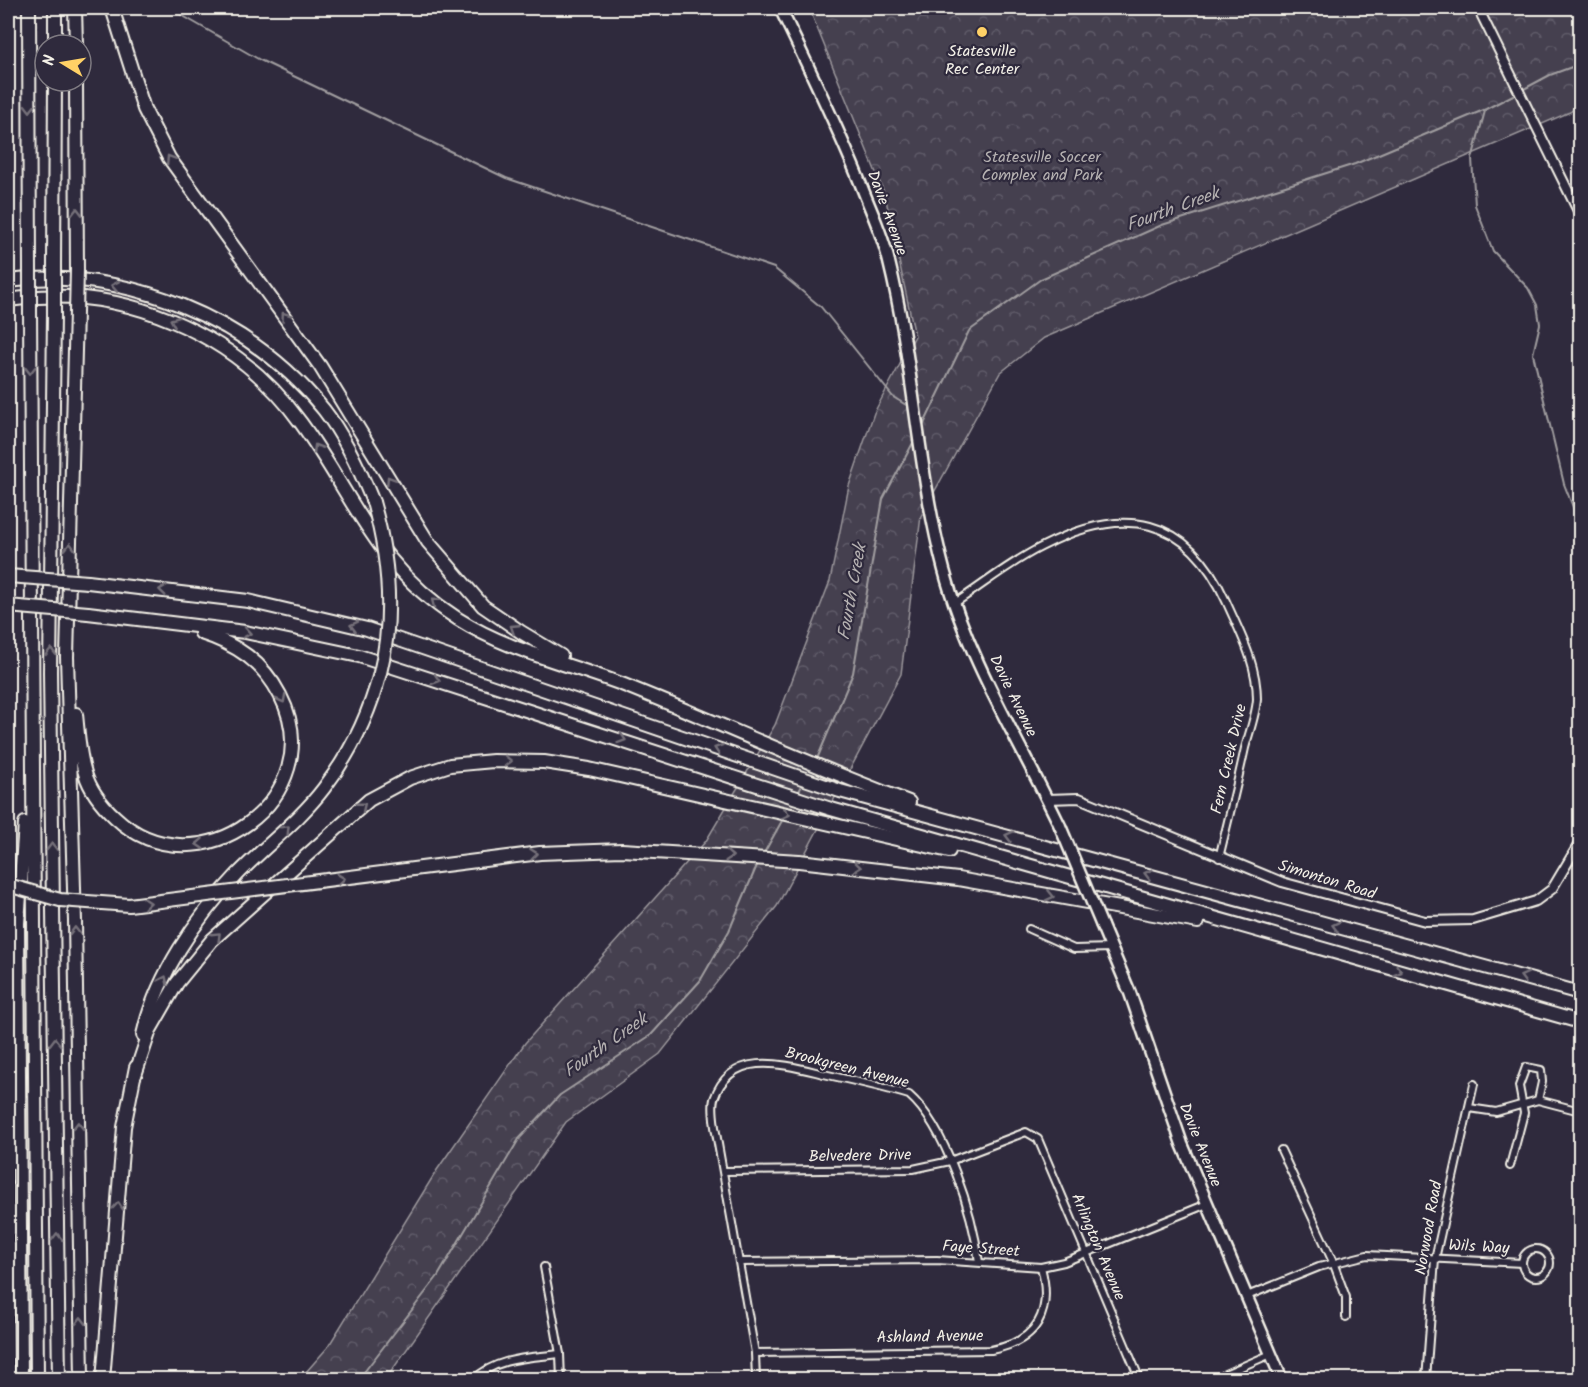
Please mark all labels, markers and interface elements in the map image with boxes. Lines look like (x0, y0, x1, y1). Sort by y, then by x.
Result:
marker: Statesville Rec Center (975, 25, 989, 39)
north arrow (33, 33, 93, 93)
place label: Statesville Rec Center (945, 39, 1021, 82)
text: N (37, 53, 63, 68)
one-way arrow (24, 103, 36, 112)
park label: Statesville Soccer Complex and Park (981, 145, 1103, 188)
one-way arrow (166, 155, 178, 165)
street label: Davie Avenue (860, 167, 914, 259)
water label: Fourth Creek (1122, 179, 1226, 240)
one-way arrow (71, 207, 83, 216)
one-way arrow (110, 280, 120, 293)
one-way arrow (281, 312, 292, 323)
one-way arrow (169, 316, 180, 328)
one-way arrow (24, 366, 36, 375)
one-way arrow (313, 444, 325, 454)
one-way arrow (387, 476, 398, 487)
water label: Fourth Creek (830, 539, 876, 642)
one-way arrow (64, 543, 77, 552)
one-way arrow (158, 584, 167, 597)
one-way arrow (430, 599, 441, 610)
one-way arrow (349, 620, 359, 633)
one-way arrow (510, 624, 521, 635)
one-way arrow (242, 626, 252, 639)
one-way arrow (45, 648, 57, 657)
street label: Davie Avenue (982, 650, 1044, 742)
one-way arrow (430, 673, 441, 685)
one-way arrow (275, 692, 286, 703)
street label: Fern Creek Drive (1204, 701, 1254, 817)
one-way arrow (616, 732, 627, 745)
one-way arrow (713, 744, 723, 757)
one-way arrow (504, 755, 513, 767)
one-way arrow (355, 803, 366, 814)
one-way arrow (781, 807, 791, 820)
one-way arrow (278, 826, 289, 837)
one-way arrow (1004, 831, 1014, 844)
one-way arrow (196, 837, 205, 850)
one-way arrow (46, 843, 58, 852)
one-way arrow (530, 848, 539, 861)
one-way arrow (724, 850, 733, 863)
street label: Simonton Road (1275, 853, 1380, 907)
one-way arrow (853, 860, 862, 873)
one-way arrow (1143, 869, 1153, 882)
one-way arrow (336, 873, 345, 886)
one-way arrow (1045, 889, 1055, 902)
one-way arrow (143, 897, 152, 910)
one-way arrow (1331, 921, 1342, 933)
one-way arrow (69, 927, 81, 936)
one-way arrow (210, 932, 220, 943)
one-way arrow (1392, 964, 1402, 977)
one-way arrow (1519, 972, 1529, 985)
one-way arrow (157, 975, 169, 986)
water label: Fourth Creek (558, 1005, 656, 1086)
one-way arrow (48, 1038, 61, 1047)
street label: Brookgreen Avenue (782, 1041, 912, 1095)
street label: Davie Avenue (1172, 1099, 1228, 1191)
one-way arrow (72, 1122, 84, 1131)
street label: Belvedere Drive (808, 1143, 912, 1169)
street label: Norwood Road (1408, 1178, 1450, 1277)
street label: Arlington Avenue (1064, 1189, 1132, 1305)
one-way arrow (111, 1202, 124, 1211)
one-way arrow (51, 1233, 63, 1242)
street label: Wils Way (1448, 1233, 1511, 1261)
street label: Faye Street (941, 1234, 1021, 1264)
one-way arrow (75, 1317, 87, 1326)
street label: Ashland Avenue (877, 1324, 983, 1350)

